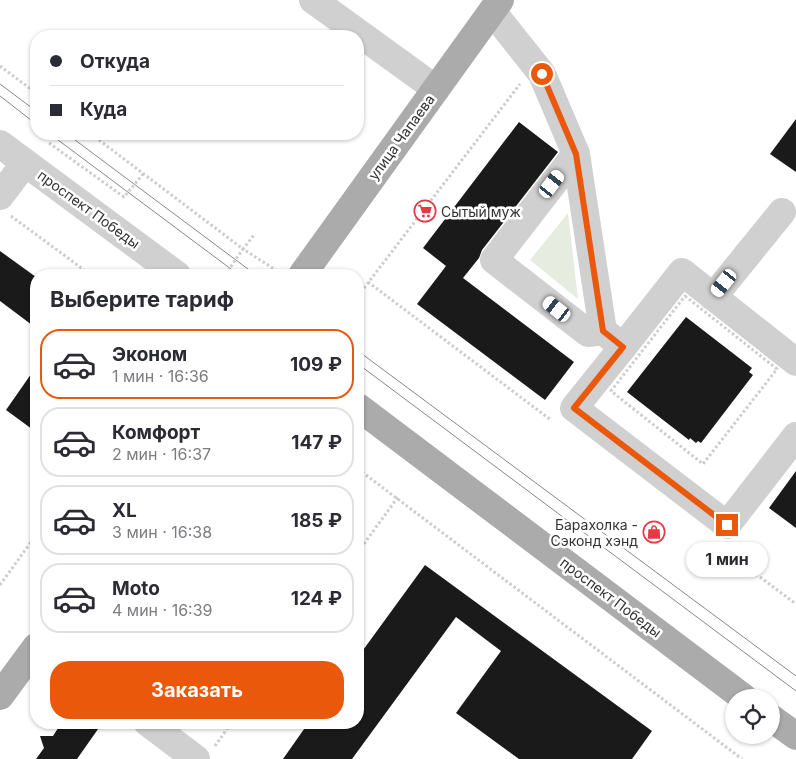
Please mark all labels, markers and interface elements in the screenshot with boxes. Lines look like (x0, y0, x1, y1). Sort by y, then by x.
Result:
text: Откуда (80, 50, 150, 73)
route start (531, 63, 553, 85)
street label: улица Чапаева (364, 91, 438, 183)
text: Куда (80, 98, 127, 121)
street label: проспект Победы (35, 166, 143, 252)
car (536, 168, 567, 200)
supermarket icon: Сытый муж (413, 199, 437, 223)
place label: Сытый муж (441, 203, 521, 220)
car (708, 267, 739, 299)
text: Выберите тариф (50, 286, 234, 312)
car (540, 294, 573, 324)
icon: car (52, 342, 97, 387)
text: Эконом (112, 343, 187, 366)
text: 109 ₽ (290, 353, 342, 376)
text: 1 мин · 16:36 (112, 366, 209, 386)
icon: car (52, 420, 97, 465)
text: Комфорт (112, 421, 200, 444)
text: 147 ₽ (291, 431, 342, 454)
text: 2 мин · 16:37 (112, 444, 211, 464)
icon: car (52, 498, 97, 543)
text: XL (112, 499, 137, 522)
text: 185 ₽ (291, 509, 342, 532)
route end (716, 514, 738, 536)
place label: Барахолка - Сэконд хэнд (551, 516, 638, 549)
shop icon: Барахолка - Сэконд хэнд (642, 520, 666, 544)
text: 3 мин · 16:38 (112, 522, 212, 542)
callout: 1 мин (686, 542, 768, 578)
text: 1 мин (705, 549, 749, 569)
street label: проспект Победы (557, 554, 665, 640)
icon: car (52, 576, 97, 621)
text: Moto (112, 577, 160, 600)
text: 124 ₽ (291, 587, 342, 610)
text: 4 мин · 16:39 (112, 600, 213, 620)
button: Заказать (50, 661, 344, 719)
map controls (725, 689, 780, 744)
button: locate (725, 689, 780, 744)

